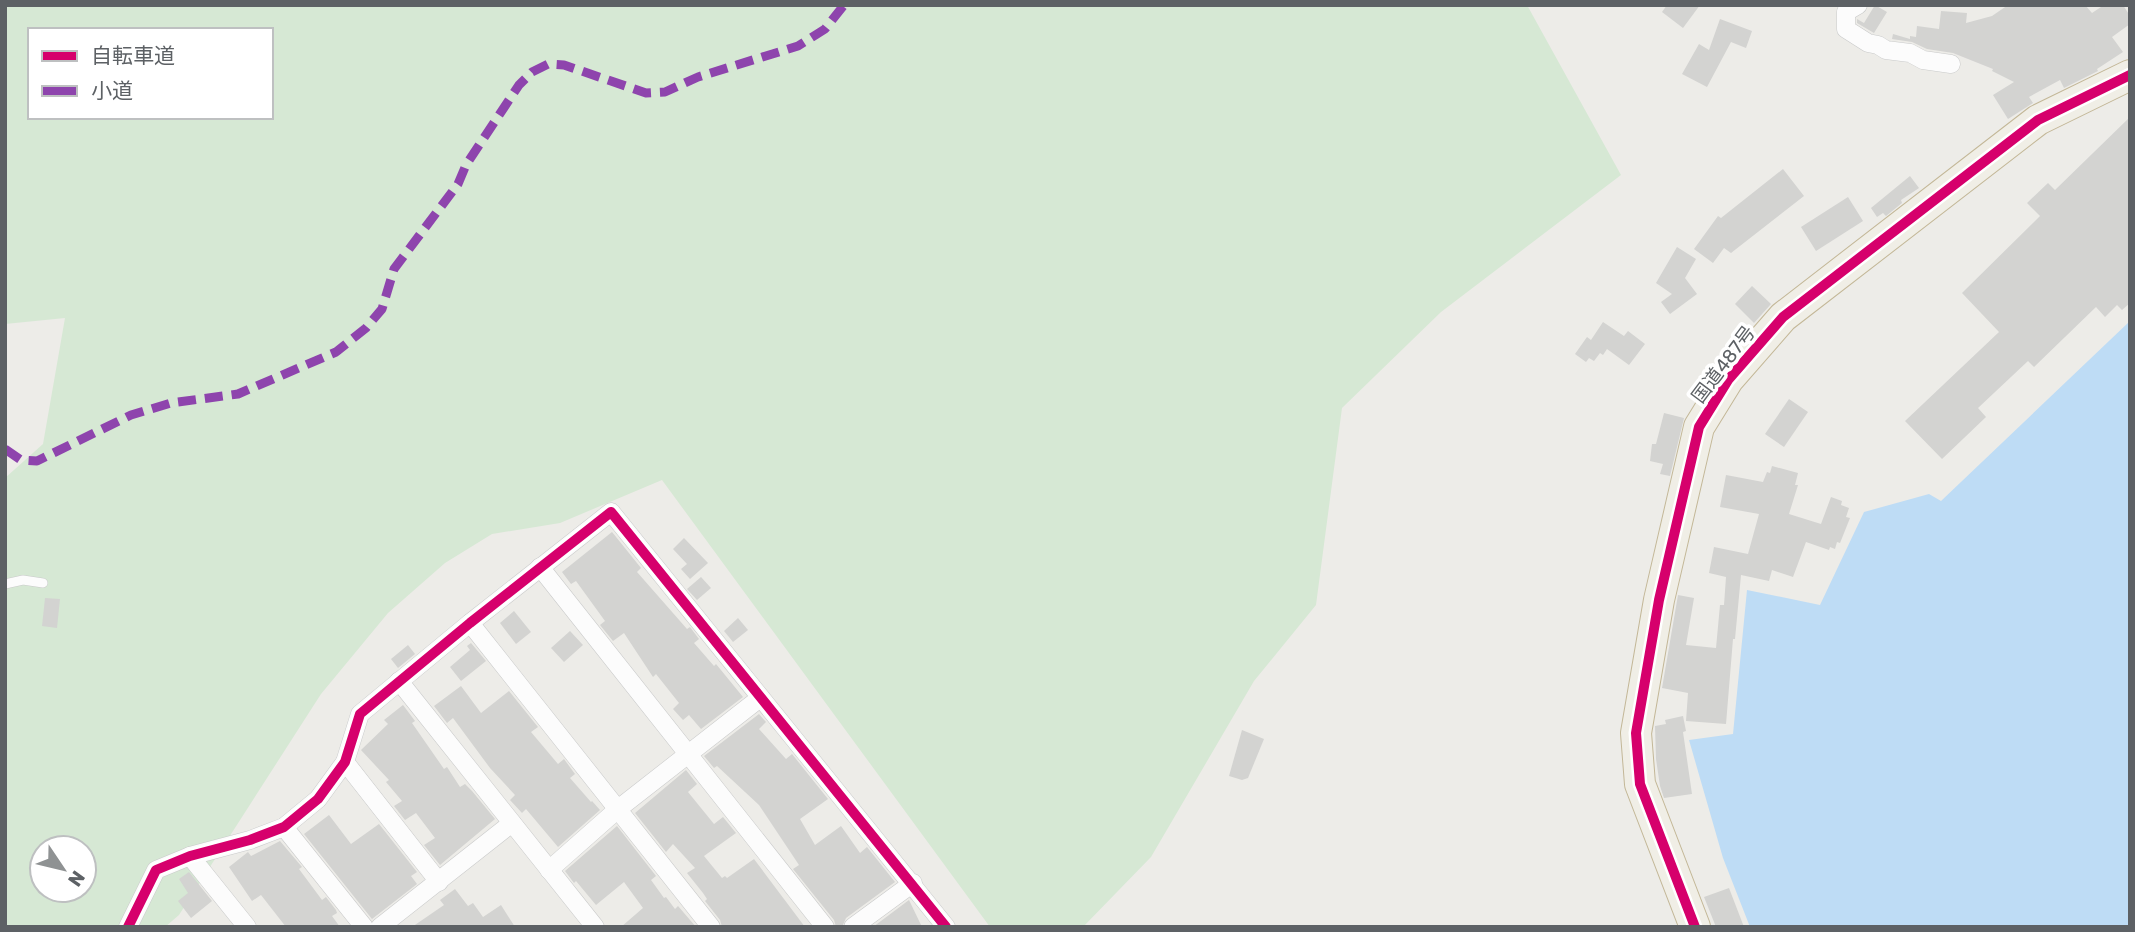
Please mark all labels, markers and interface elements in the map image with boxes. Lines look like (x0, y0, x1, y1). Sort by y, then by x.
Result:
legend (28, 28, 273, 119)
text: 自転車道 (91, 43, 175, 68)
text: 小道 (91, 78, 133, 103)
street label: 国道487号 (1687, 321, 1760, 407)
north arrow (28, 834, 98, 904)
text: N (63, 866, 90, 891)

